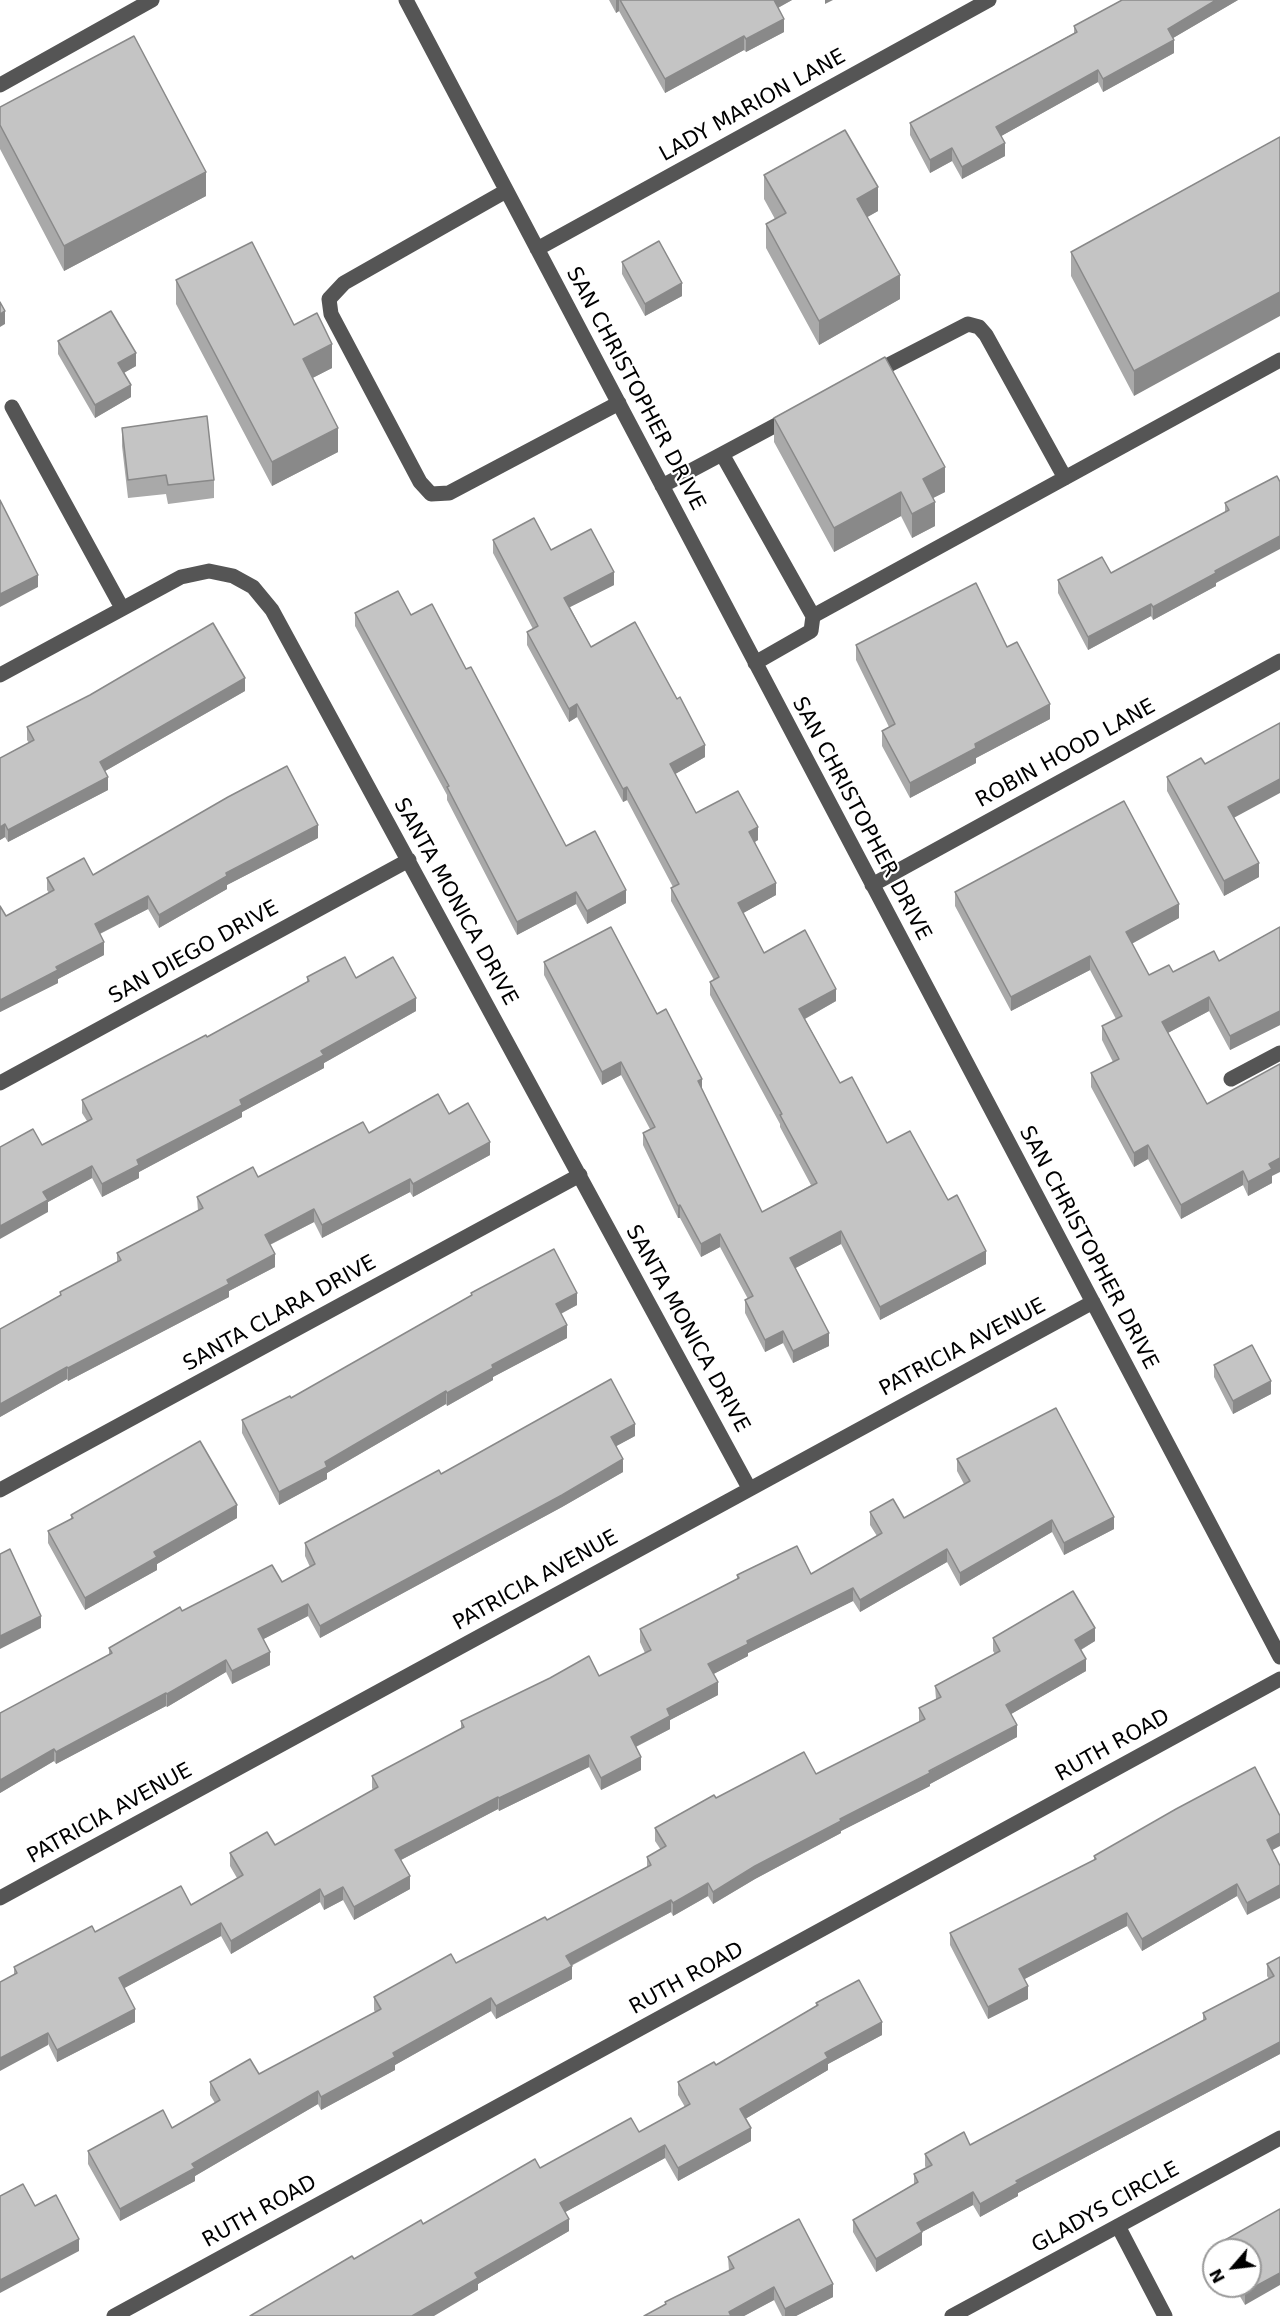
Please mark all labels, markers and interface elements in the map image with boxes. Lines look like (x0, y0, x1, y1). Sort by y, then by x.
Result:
street label: LADY MARION LANE (656, 44, 850, 168)
street label: SAN CHRISTOPHER DRIVE (560, 263, 710, 515)
street label: SAN CHRISTOPHER DRIVE (786, 693, 936, 945)
street label: ROBIN HOOD LANE (972, 694, 1160, 814)
street label: SANTA MONICA DRIVE (388, 794, 522, 1010)
street label: SAN DIEGO DRIVE (105, 896, 283, 1010)
street label: SAN CHRISTOPHER DRIVE (1013, 1122, 1163, 1374)
street label: SANTA MONICA DRIVE (620, 1221, 754, 1437)
street label: SANTA CLARA DRIVE (179, 1250, 381, 1378)
street label: PATRICIA AVENUE (876, 1294, 1050, 1402)
street label: PATRICIA AVENUE (449, 1525, 623, 1637)
street label: RUTH ROAD (1052, 1704, 1174, 1788)
street label: PATRICIA AVENUE (23, 1758, 197, 1870)
street label: RUTH ROAD (626, 1937, 748, 2021)
street label: GLADYS CIRCLE (1028, 2157, 1184, 2259)
street label: RUTH ROAD (199, 2170, 321, 2254)
north arrow (1202, 2238, 1262, 2298)
text: N (1206, 2265, 1229, 2286)

